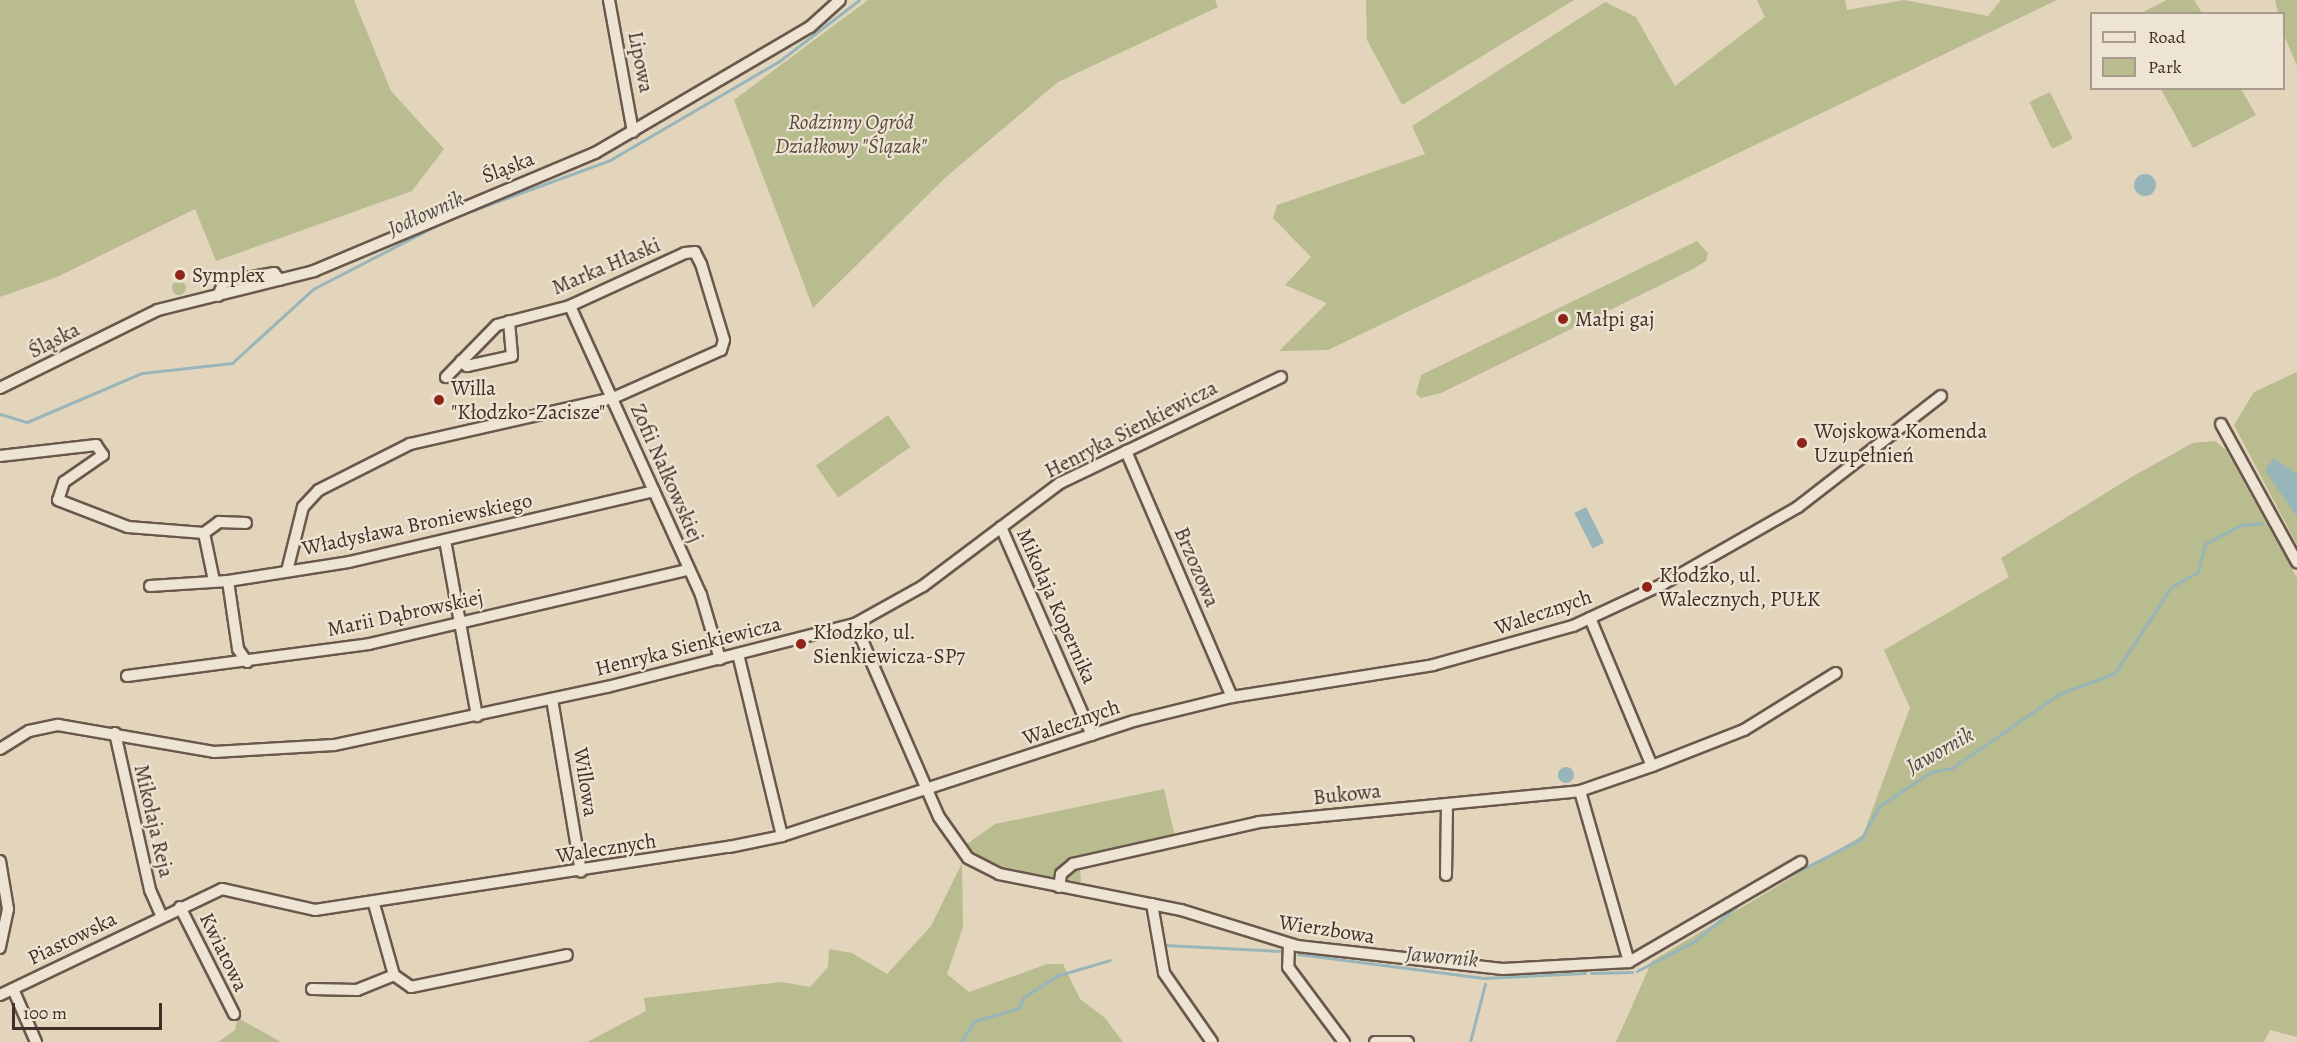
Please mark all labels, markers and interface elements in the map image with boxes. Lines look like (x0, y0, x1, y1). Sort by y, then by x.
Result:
legend (2090, 12, 2285, 90)
text: Road (2148, 25, 2185, 49)
street label: Lipowa (623, 29, 659, 95)
text: Park (2148, 55, 2182, 79)
park label: Rodzinny Ogród Działkowy "Ślązak" (775, 109, 927, 159)
street label: Śląska (478, 146, 538, 188)
water label: Jodłownik (384, 186, 468, 242)
street label: Marka Hłaski (548, 232, 664, 300)
place label: Symplex (192, 262, 265, 288)
marker: Symplex (173, 268, 187, 282)
place label: Małpi gaj (1575, 306, 1654, 332)
marker: Małpi gaj (1556, 312, 1570, 326)
street label: Śląska (24, 316, 84, 364)
place label: Willa "Kłodzko-Zacisze" (451, 375, 605, 425)
street label: Henryka Sienkiewicza (1040, 375, 1222, 483)
marker: Willa "Kłodzko-Zacisze" (432, 393, 446, 407)
street label: Zofii Nałkowskiej (625, 400, 709, 546)
place label: Wojskowa Komenda Uzupełnień (1814, 418, 1987, 468)
marker: Wojskowa Komenda Uzupełnień (1795, 436, 1809, 450)
street label: Władysława Broniewskiego (300, 487, 534, 561)
street label: Brzozowa (1169, 523, 1225, 611)
street label: Mikołaja Kopernika (1011, 524, 1103, 688)
place label: Kłodzko, ul. Walecznych, PUŁK (1659, 562, 1821, 612)
marker: Kłodzko, ul. Walecznych, PUŁK (1640, 580, 1654, 594)
street label: Marii Dąbrowskiej (325, 584, 485, 642)
street label: Walecznych (1491, 584, 1595, 640)
street label: Henryka Sienkiewicza (592, 611, 784, 681)
place label: Kłodzko, ul. Sienkiewicza-SP7 (813, 619, 965, 669)
marker: Kłodzko, ul. Sienkiewicza-SP7 (794, 637, 808, 651)
street label: Walecznych (1019, 694, 1123, 750)
water label: Jawornik (1902, 722, 1978, 780)
street label: Willowa (568, 746, 604, 818)
street label: Mikołaja Reja (129, 762, 179, 880)
street label: Bukowa (1312, 778, 1382, 810)
street label: Walecznych (554, 828, 658, 868)
street label: Piastowska (24, 906, 120, 970)
street label: Kwiatowa (194, 909, 254, 995)
street label: Wierzbowa (1277, 909, 1377, 949)
water label: Jawornik (1404, 941, 1480, 973)
scale bar (15, 991, 165, 1029)
text: 100 m (23, 1001, 67, 1025)

